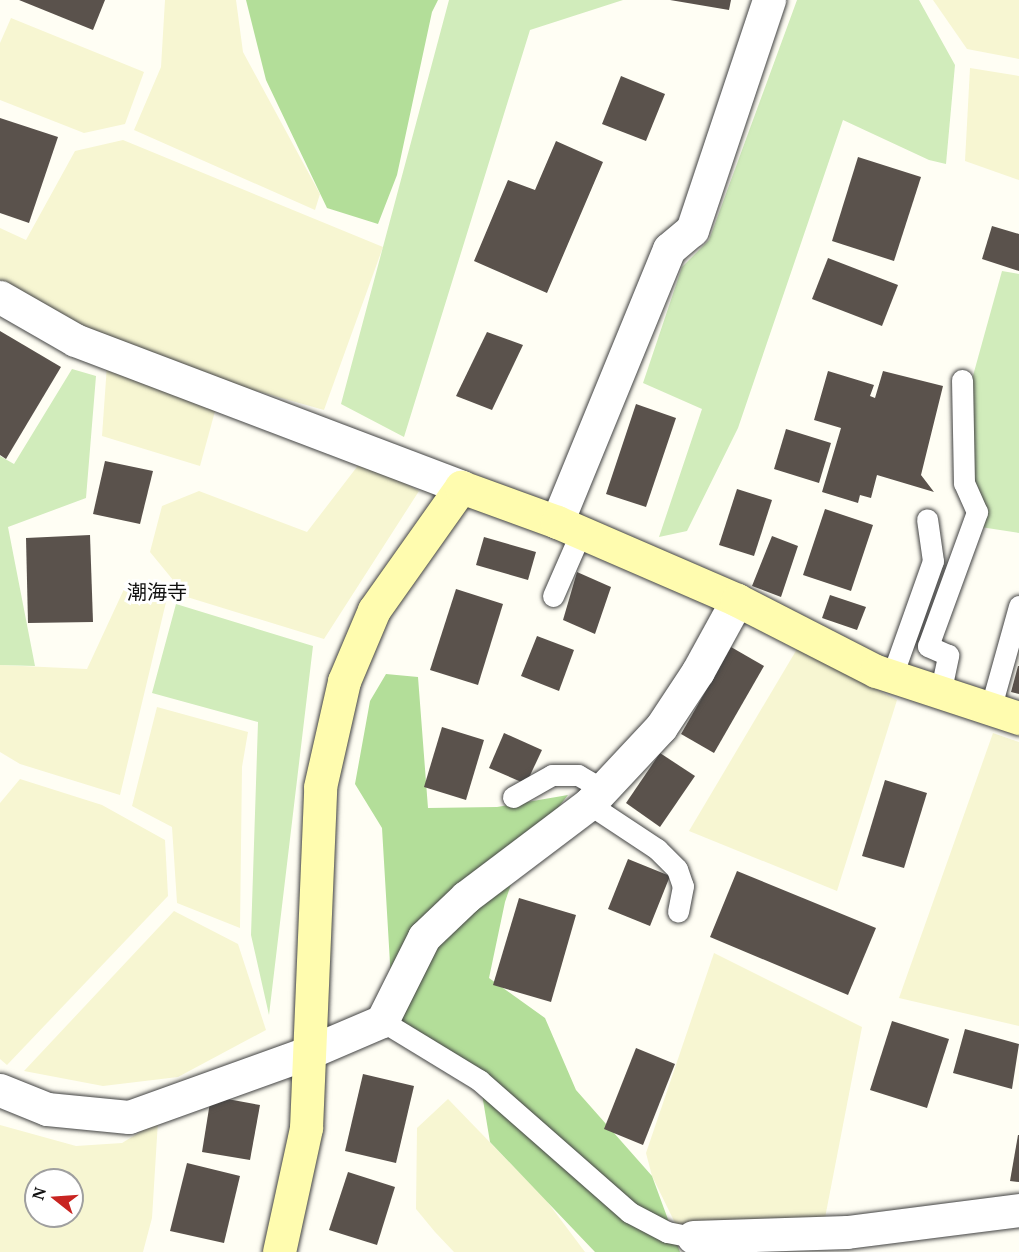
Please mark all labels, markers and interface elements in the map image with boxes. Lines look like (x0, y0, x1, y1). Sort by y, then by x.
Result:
district label: 潮海寺 (127, 579, 187, 603)
north arrow (24, 1168, 84, 1228)
text: N (26, 1184, 51, 1202)

